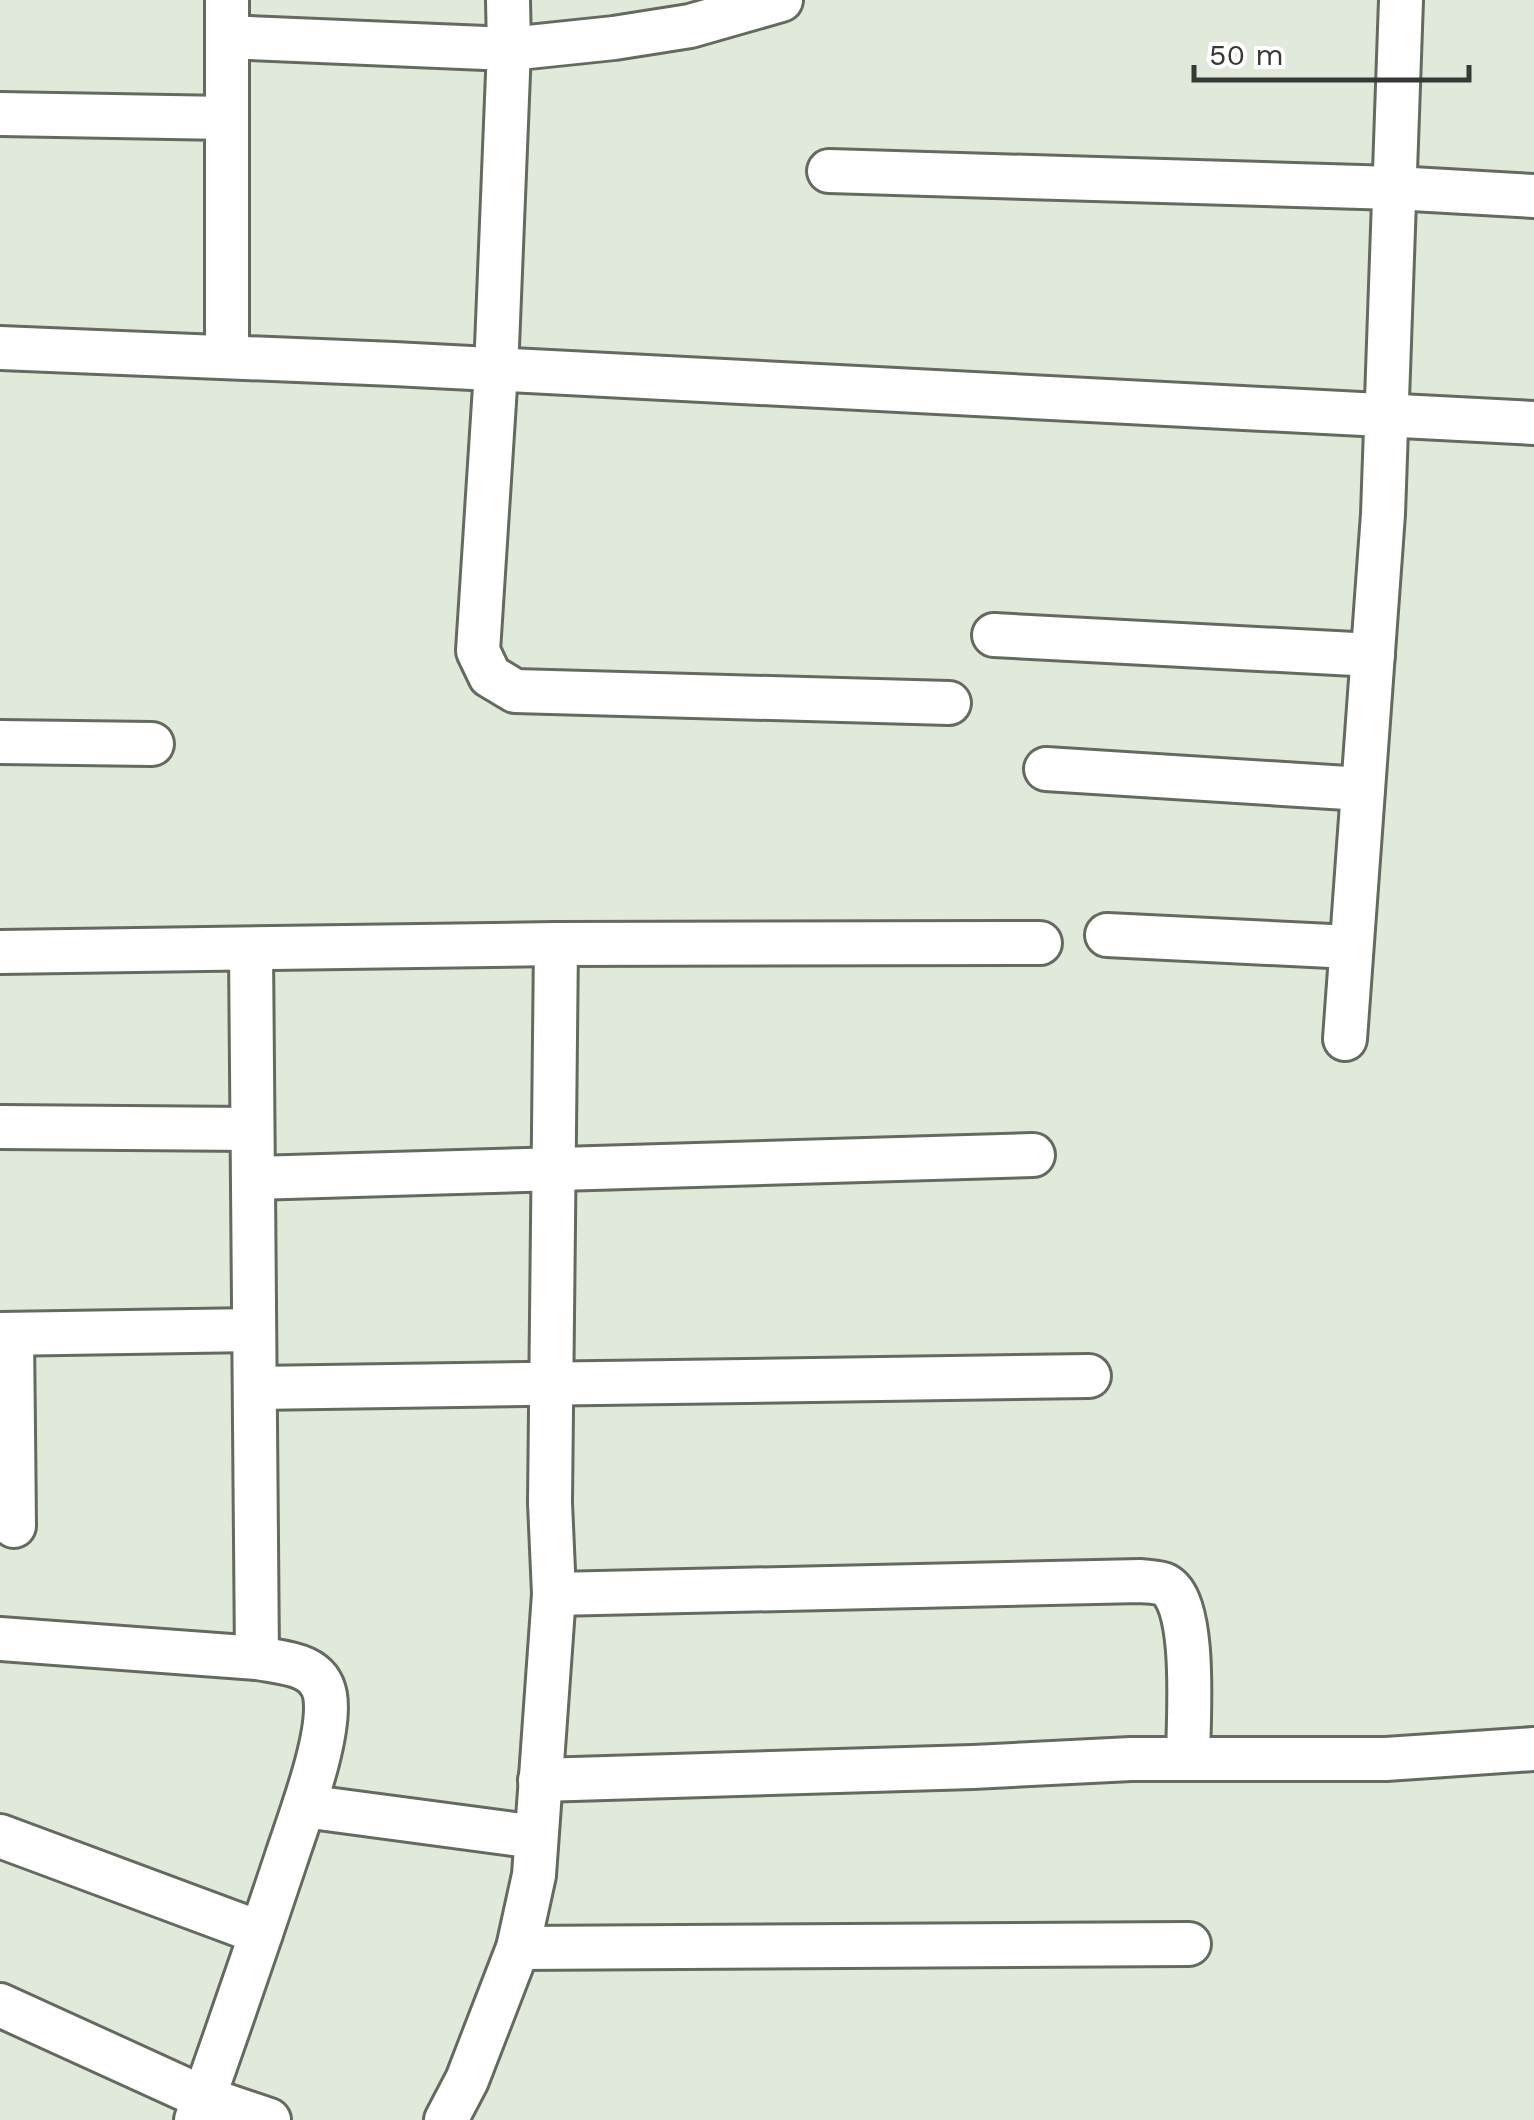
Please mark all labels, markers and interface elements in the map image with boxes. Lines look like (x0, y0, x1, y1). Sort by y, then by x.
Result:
scale bar (1194, 20, 1469, 82)
text: 50 m (1209, 37, 1284, 72)

